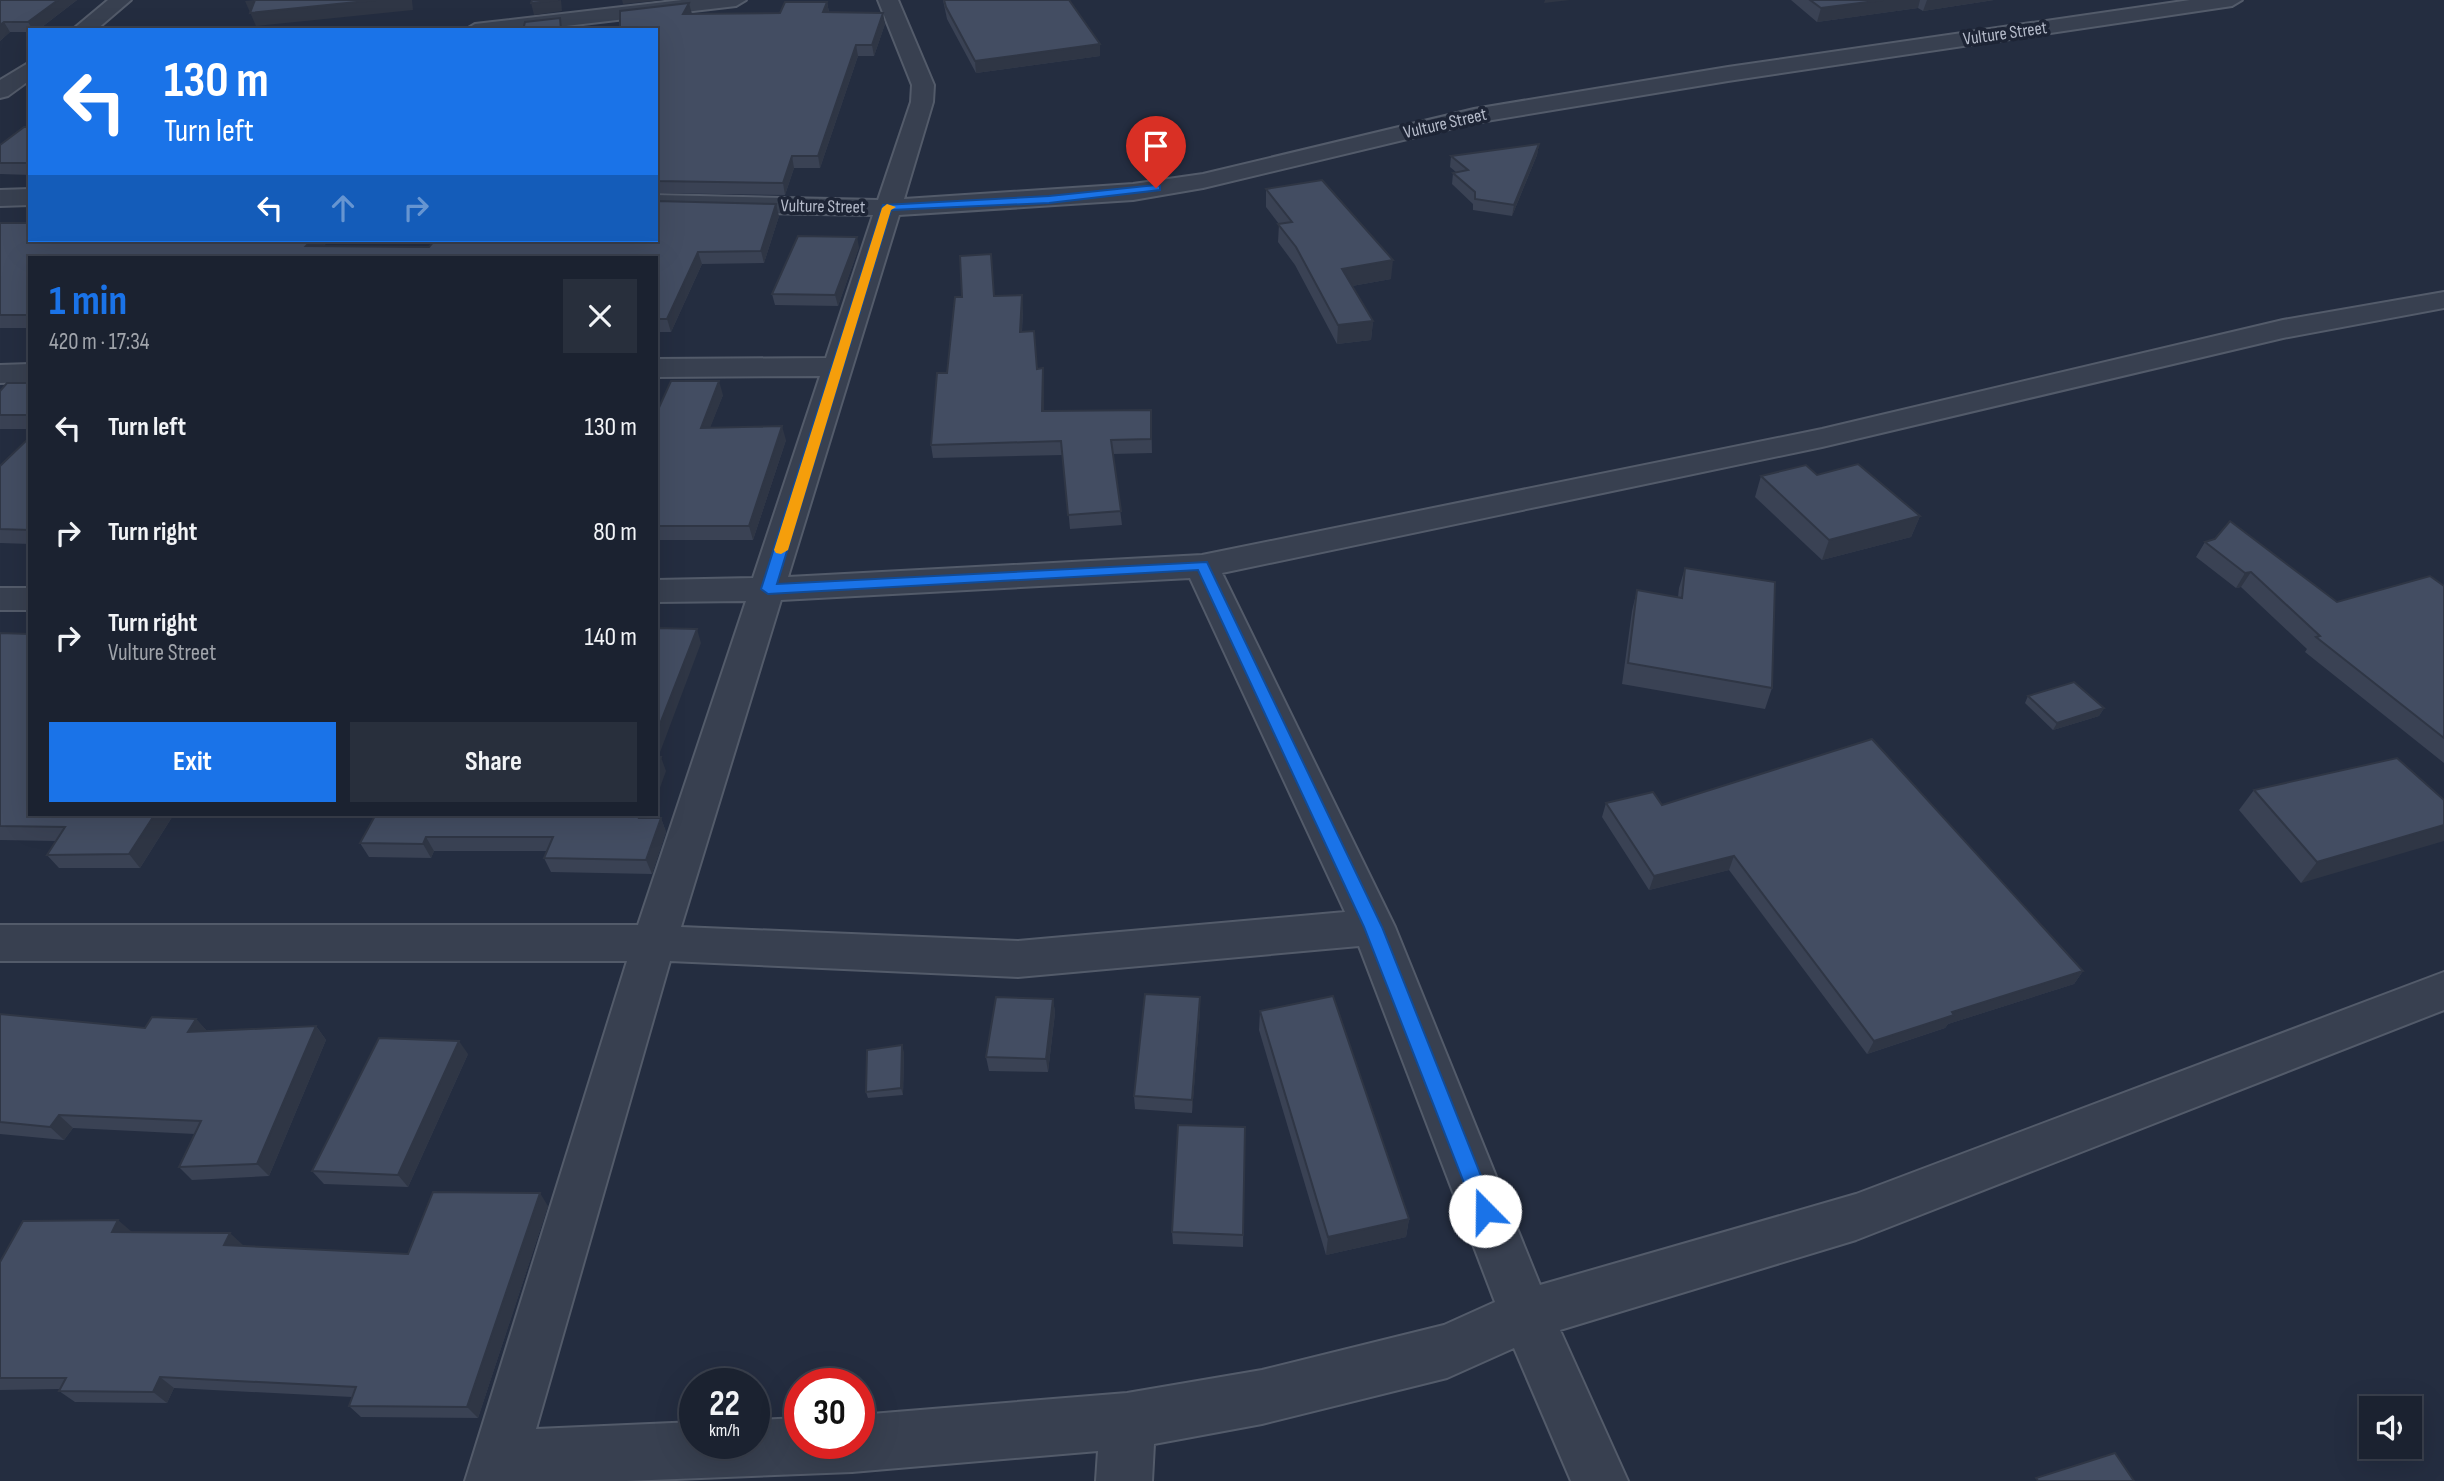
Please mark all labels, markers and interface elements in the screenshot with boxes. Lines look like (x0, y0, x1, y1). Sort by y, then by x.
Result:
street label: Vulture Street (1962, 17, 2049, 50)
text: 130 m (164, 52, 269, 111)
icon: left (49, 56, 140, 147)
street label: Vulture Street (1401, 104, 1489, 143)
text: Turn left (164, 112, 254, 151)
pin (1126, 116, 1186, 188)
icon: arrive (1137, 127, 1175, 165)
icon: left (251, 189, 289, 227)
icon: ahead (324, 189, 362, 227)
icon: right (397, 189, 435, 227)
street label: Vulture Street (780, 195, 866, 218)
text: 1 min (49, 276, 127, 327)
button: close (563, 279, 637, 353)
text: 420 m · 17:34 (49, 328, 149, 356)
icon: left (49, 409, 87, 447)
text: Turn left (108, 412, 186, 443)
text: 130 m (585, 412, 637, 443)
icon: right (49, 514, 87, 552)
text: Turn right (108, 517, 197, 548)
text: 80 m (593, 517, 637, 548)
text: Turn right (108, 608, 197, 639)
icon: right (49, 619, 87, 657)
text: 140 m (585, 622, 637, 653)
text: Vulture Street (108, 639, 216, 667)
button: Exit (49, 722, 336, 802)
button: Share (350, 722, 637, 802)
position arrow (1448, 1174, 1522, 1248)
speed limit sign: 30 (784, 1368, 875, 1459)
text: 22 (709, 1383, 740, 1426)
map controls (2359, 1396, 2422, 1459)
button: sound (2359, 1396, 2422, 1459)
text: km/h (709, 1420, 740, 1441)

